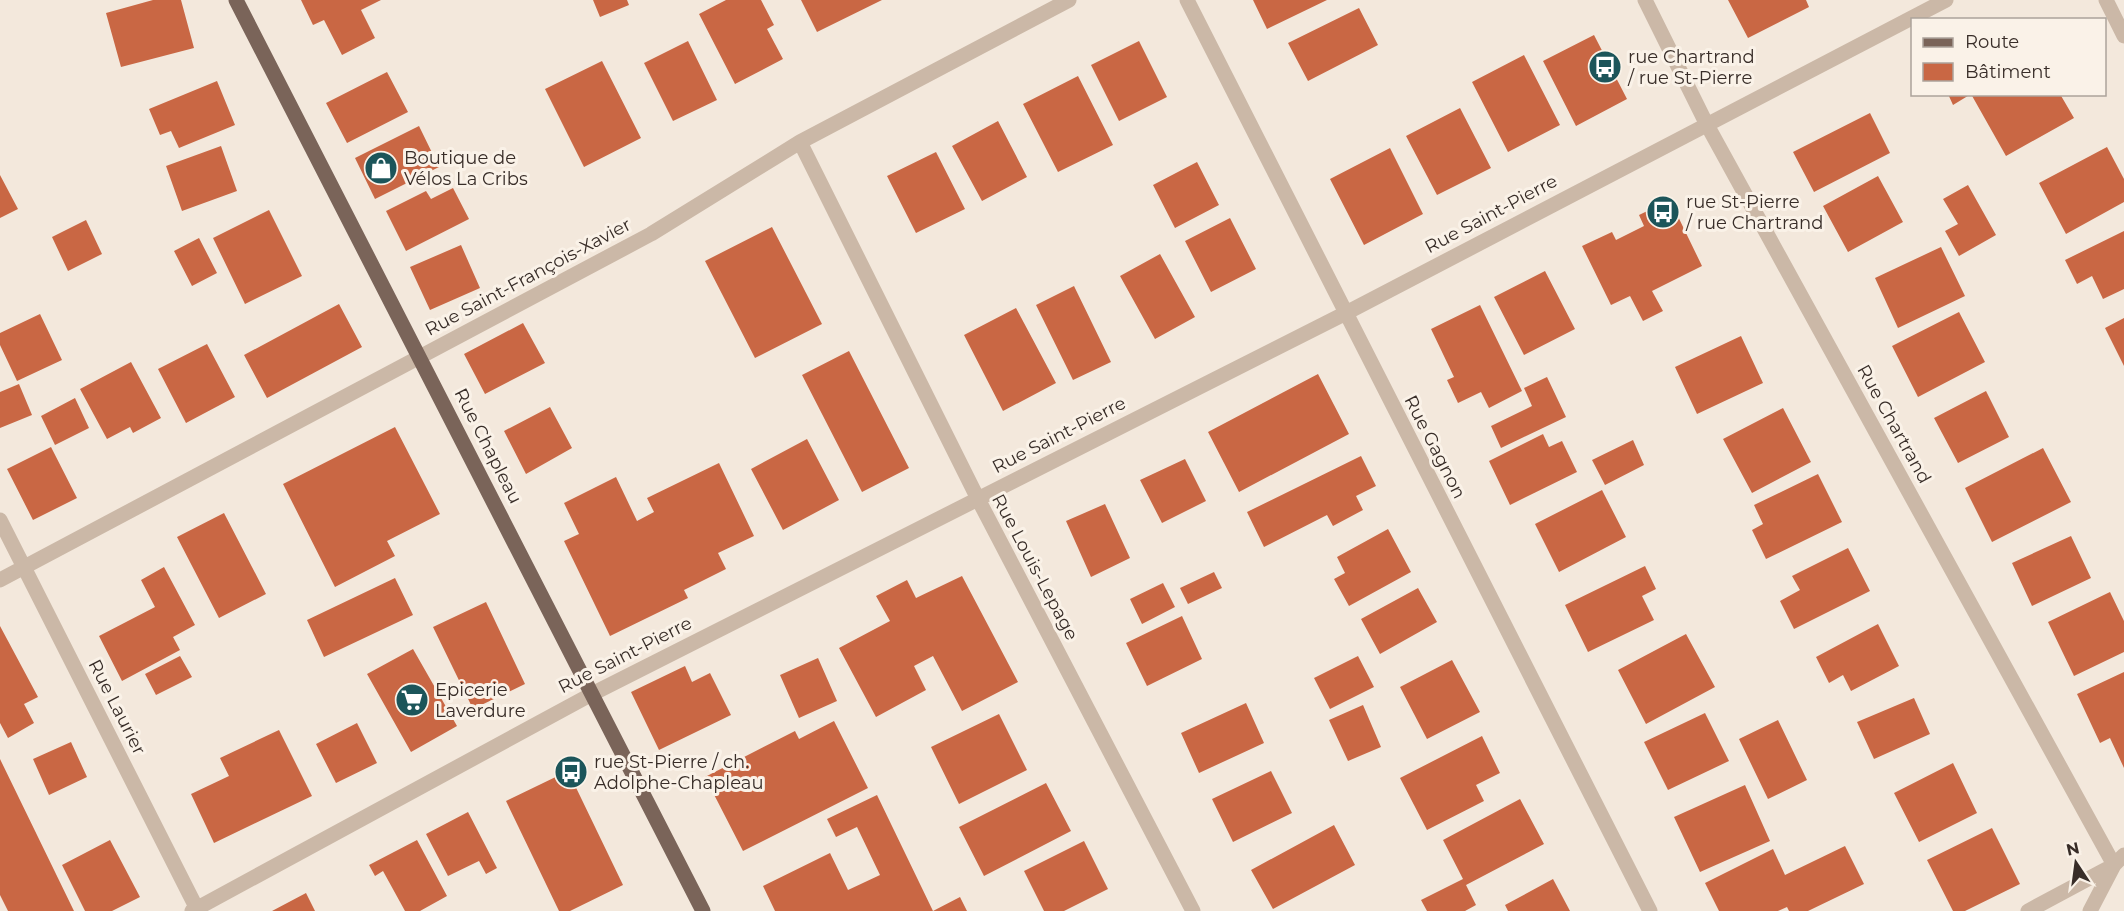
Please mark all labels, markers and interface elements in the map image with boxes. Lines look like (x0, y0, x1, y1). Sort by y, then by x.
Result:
legend (1911, 18, 2106, 96)
text: Route (1965, 31, 2019, 53)
place label: rue Chartrand / rue St-Pierre (1627, 46, 1755, 89)
bus stop icon: rue Chartrand / rue St-Pierre (1587, 49, 1623, 85)
text: Bâtiment (1965, 61, 2051, 83)
place label: Boutique de Vélos La Cribs (404, 147, 528, 190)
shop icon: Boutique de Vélos La Cribs (363, 150, 399, 186)
street label: Rue Saint-Pierre (1421, 170, 1561, 258)
place label: rue St-Pierre / rue Chartrand (1685, 191, 1823, 234)
bus stop icon: rue St-Pierre / rue Chartrand (1645, 194, 1681, 230)
street label: Rue Saint-François-Xavier (421, 213, 635, 341)
street label: Rue Chartrand (1852, 361, 1936, 487)
street label: Rue Chapleau (449, 385, 527, 507)
street label: Rue Saint-Pierre (989, 392, 1130, 478)
street label: Rue Gagnon (1400, 392, 1470, 502)
street label: Rue Louis-Lepage (987, 490, 1083, 644)
street label: Rue Saint-Pierre (555, 612, 696, 698)
street label: Rue Laurier (84, 656, 150, 758)
place label: Epicerie Laverdure (435, 679, 526, 722)
supermarket icon: Epicerie Laverdure (394, 682, 430, 718)
place label: rue St-Pierre / ch. Adolphe-Chapleau (594, 751, 764, 794)
bus stop icon: rue St-Pierre / ch. Adolphe-Chapleau (553, 754, 589, 790)
north arrow (2046, 833, 2106, 893)
text: N (2064, 838, 2081, 860)

